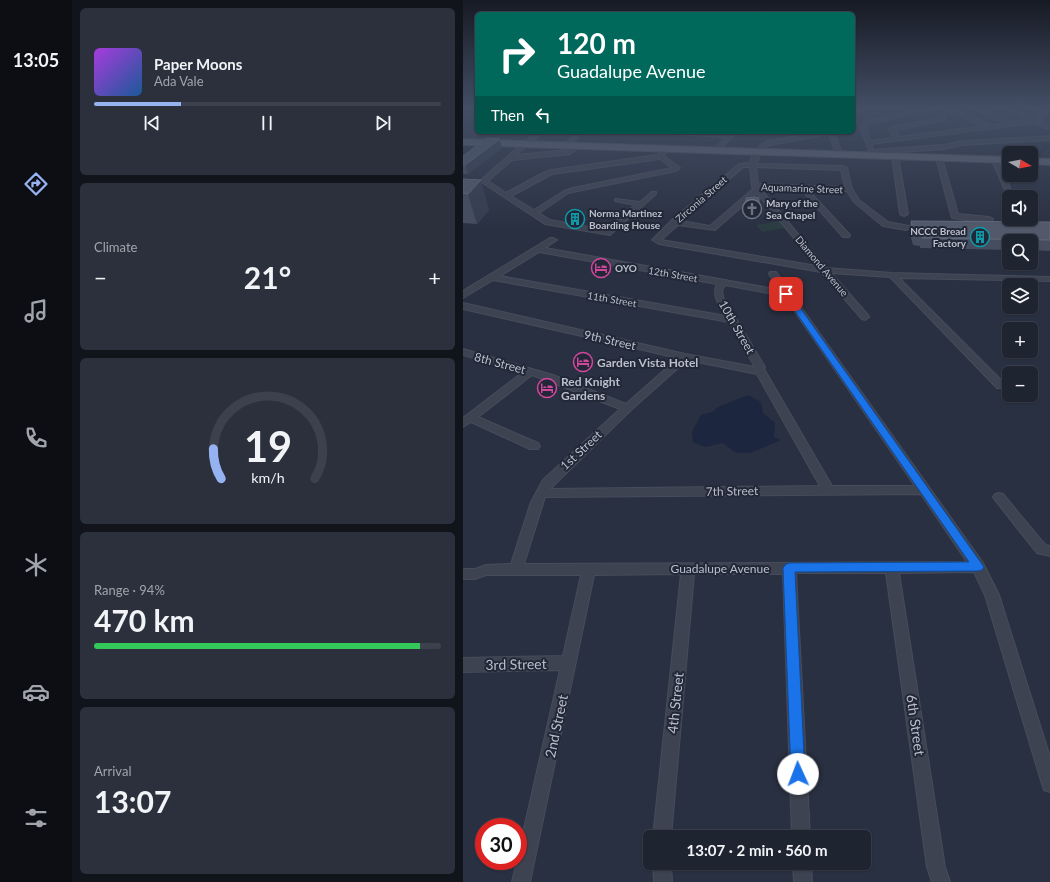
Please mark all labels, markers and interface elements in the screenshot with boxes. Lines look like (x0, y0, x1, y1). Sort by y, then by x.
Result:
text: 120 m (557, 26, 636, 60)
icon: right (491, 28, 543, 80)
text: 13:05 (13, 49, 59, 71)
text: Paper Moons (154, 55, 242, 73)
text: Guadalupe Avenue (557, 60, 705, 82)
text: Ada Vale (154, 73, 204, 89)
icon: left (532, 104, 554, 126)
text: Then (491, 106, 524, 124)
icon: previous (141, 112, 163, 134)
icon: pause (256, 112, 278, 134)
icon: next (372, 112, 394, 134)
north arrow (1002, 146, 1038, 182)
map controls (1002, 146, 1038, 402)
icon: directions (22, 170, 50, 198)
street label: Zirconia Street (673, 173, 729, 225)
street label: Aquamarine Street (761, 181, 843, 195)
button: sound (1002, 190, 1038, 226)
place label: Mary of the Sea Chapel (766, 197, 818, 221)
church icon: Mary of the Sea Chapel (741, 198, 763, 220)
place label: Norma Martinez Boarding House (589, 207, 662, 231)
building icon: Norma Martinez Boarding House (564, 208, 586, 230)
place label: NCCC Bread Factory (910, 225, 967, 249)
building icon: NCCC Bread Factory (969, 226, 991, 248)
street label: Diamond Avenue (793, 233, 851, 299)
button: search (1002, 234, 1038, 270)
text: Climate (94, 239, 137, 255)
hotel icon: OYO (590, 257, 612, 279)
text: 21° (244, 259, 291, 295)
place label: OYO (615, 262, 637, 274)
text: − (94, 264, 107, 291)
text: + (428, 264, 441, 291)
street label: 12th Street (648, 264, 699, 284)
pin (769, 277, 803, 311)
button: layers (1002, 278, 1038, 314)
icon: arrive (775, 283, 797, 305)
street label: 11th Street (587, 289, 638, 309)
icon: music (22, 297, 50, 325)
street label: 10th Street (716, 297, 759, 357)
button: + (1002, 322, 1038, 358)
street label: 9th Street (583, 327, 638, 353)
street label: 8th Street (473, 349, 528, 377)
hotel icon: Garden Vista Hotel (572, 351, 594, 373)
place label: Garden Vista Hotel (597, 355, 698, 370)
button: − (1002, 366, 1038, 402)
place label: Red Knight Gardens (561, 374, 621, 403)
hotel icon: Red Knight Gardens (536, 377, 558, 399)
text: 19 (243, 421, 292, 471)
icon: phone (22, 424, 50, 452)
street label: 1st Street (557, 427, 605, 473)
text: km/h (251, 469, 284, 486)
street label: 7th Street (706, 483, 759, 499)
icon: climate (22, 551, 50, 579)
street label: Guadalupe Avenue (671, 561, 769, 576)
text: Range · 94% (94, 582, 165, 598)
text: 470 km (94, 602, 195, 638)
street label: 3rd Street (485, 655, 547, 673)
street label: 4th Street (663, 672, 687, 734)
icon: car (22, 678, 50, 706)
street label: 2nd Street (541, 693, 571, 759)
street label: 6th Street (903, 693, 929, 757)
position arrow (777, 753, 819, 795)
text: Arrival (94, 763, 131, 779)
text: 13:07 (94, 783, 171, 819)
icon: filters (22, 804, 50, 832)
speed limit sign: 30 (475, 818, 527, 870)
text: 13:07 · 2 min · 560 m (687, 841, 827, 859)

